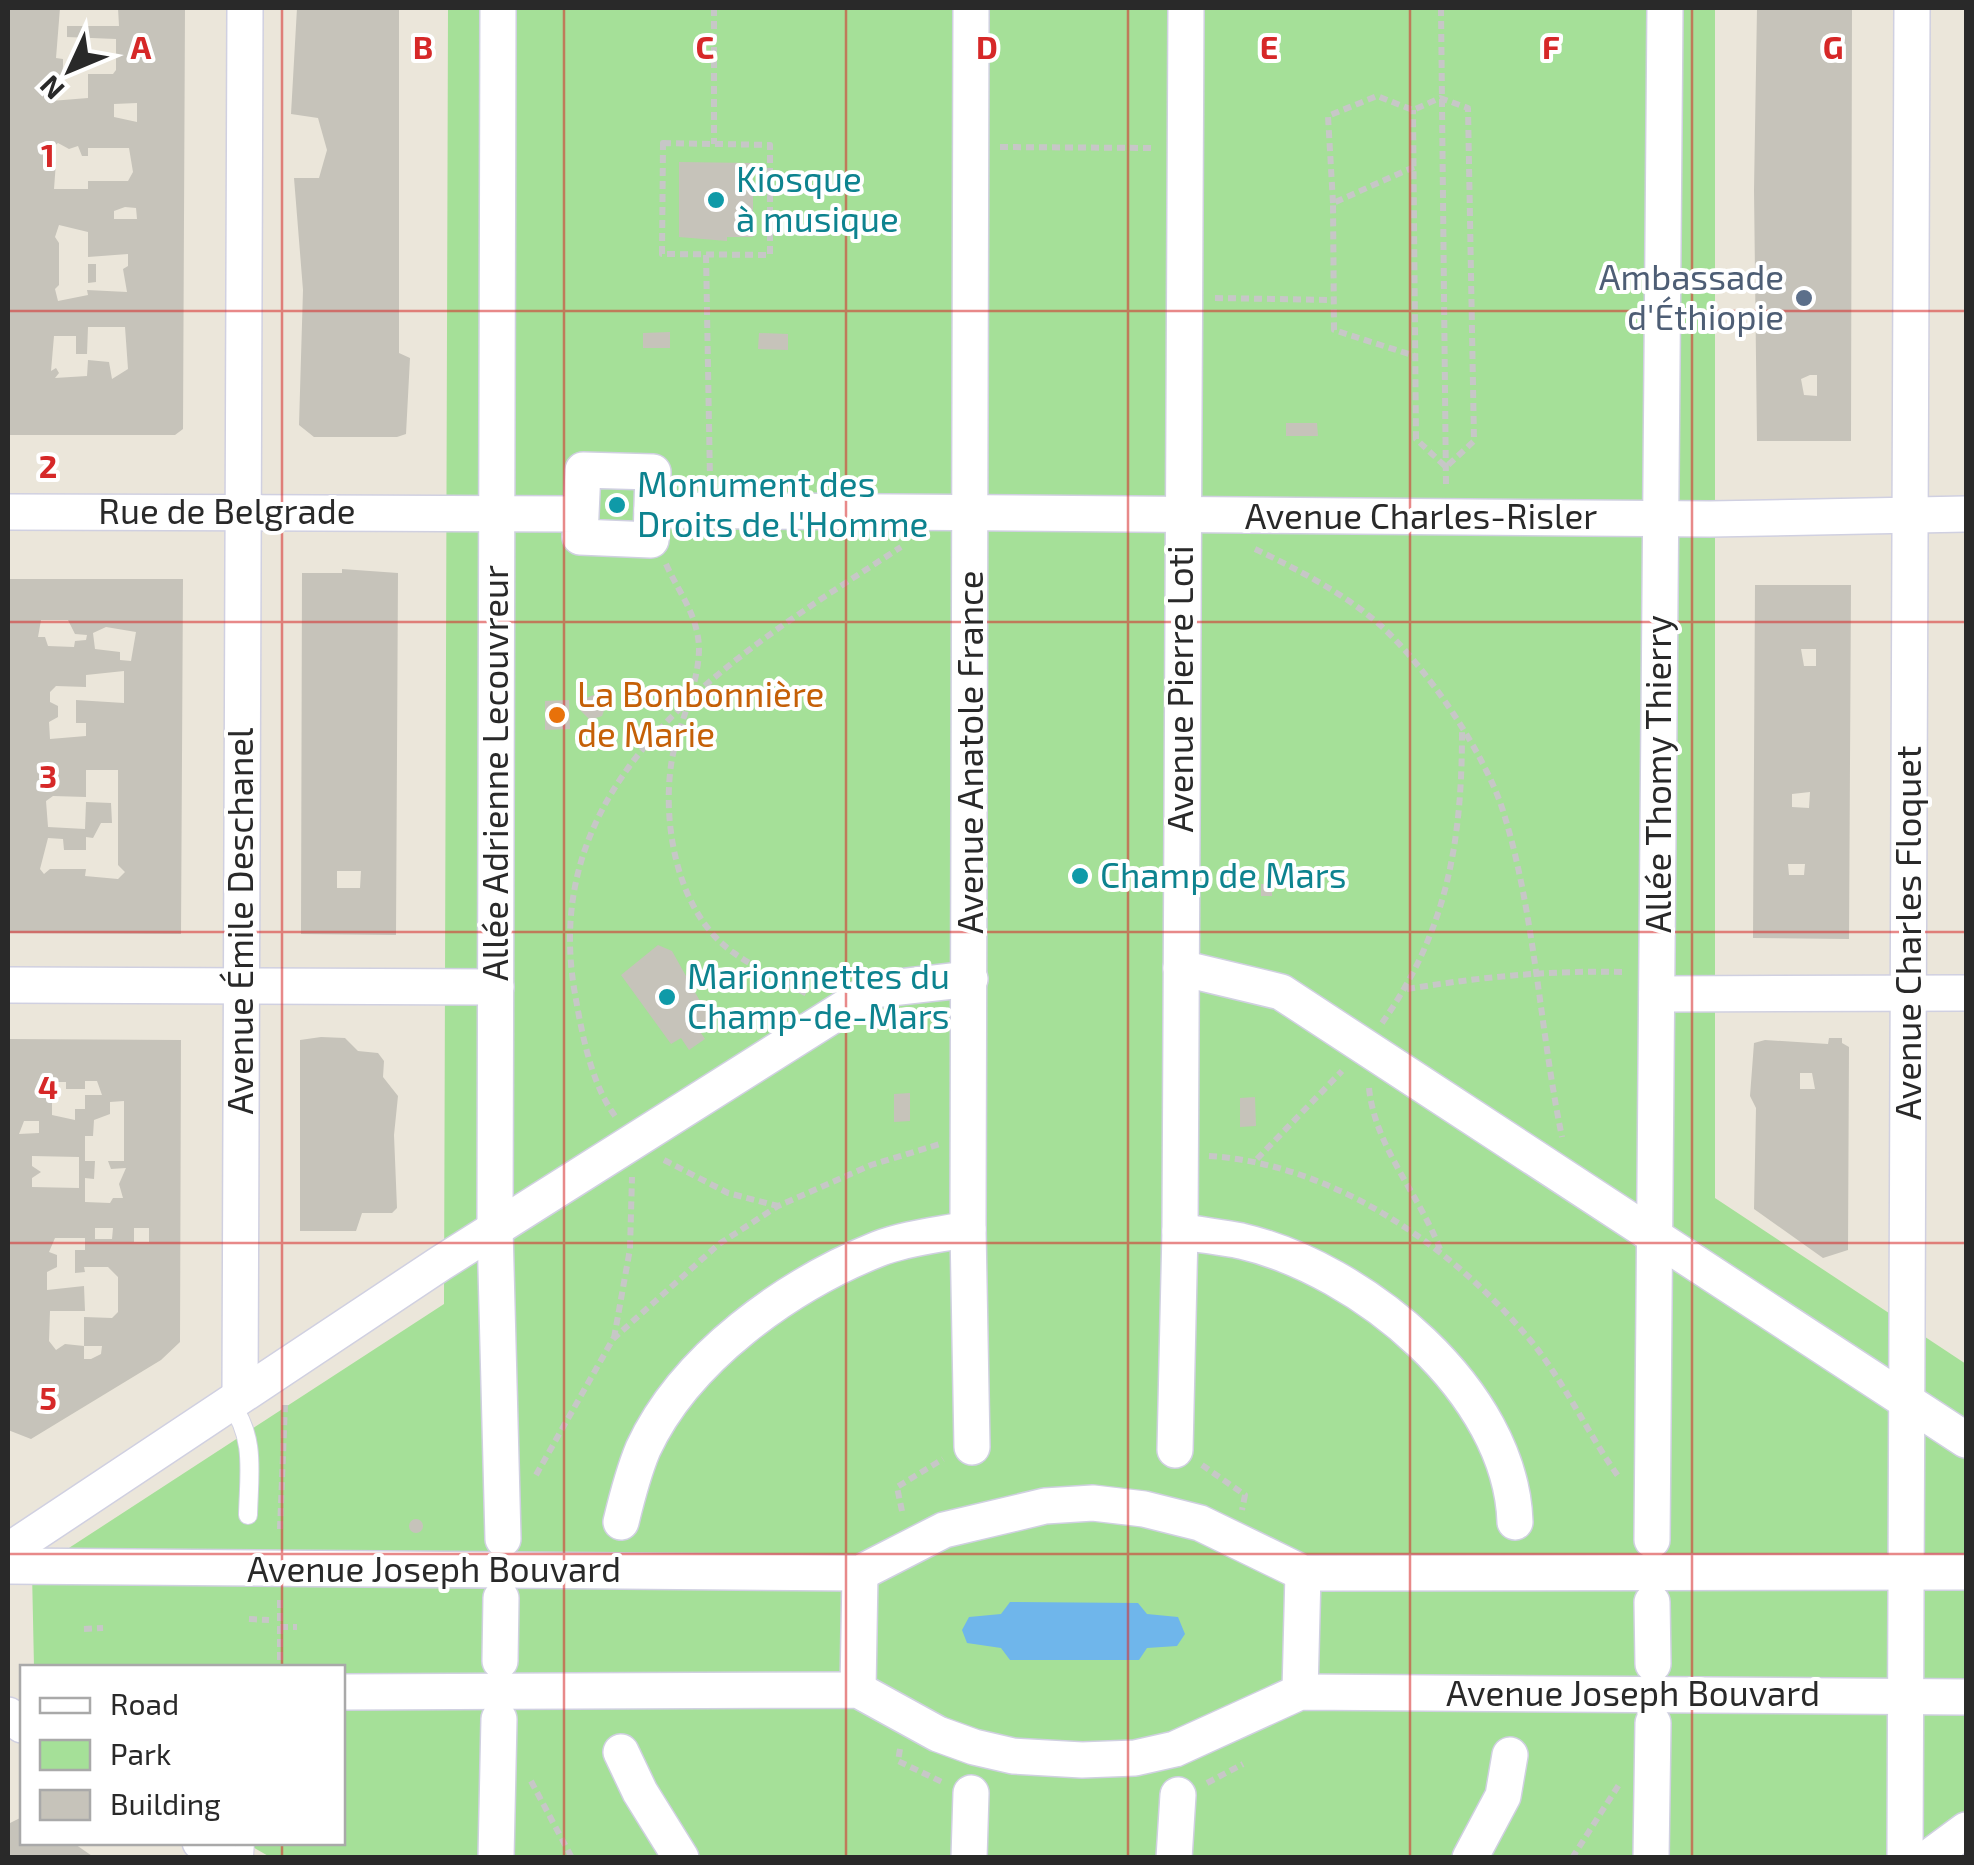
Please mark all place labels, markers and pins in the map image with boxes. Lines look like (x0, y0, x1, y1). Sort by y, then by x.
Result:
place label: Kiosque à musique (736, 157, 899, 239)
marker: Kiosque à musique (705, 189, 727, 211)
place label: Ambassade d'Éthiopie (1599, 255, 1784, 337)
marker: Ambassade d'Éthiopie (1793, 287, 1815, 309)
place label: Monument des Droits de l'Homme (637, 462, 928, 544)
marker: Monument des Droits de l'Homme (606, 494, 628, 516)
place label: La Bonbonnière de Marie (577, 672, 824, 754)
marker: La Bonbonnière de Marie (546, 704, 568, 726)
place label: Champ de Mars (1100, 853, 1347, 895)
marker: Champ de Mars (1069, 865, 1091, 887)
place label: Marionnettes du Champ-de-Mars (687, 954, 950, 1036)
marker: Marionnettes du Champ-de-Mars (656, 986, 678, 1008)

